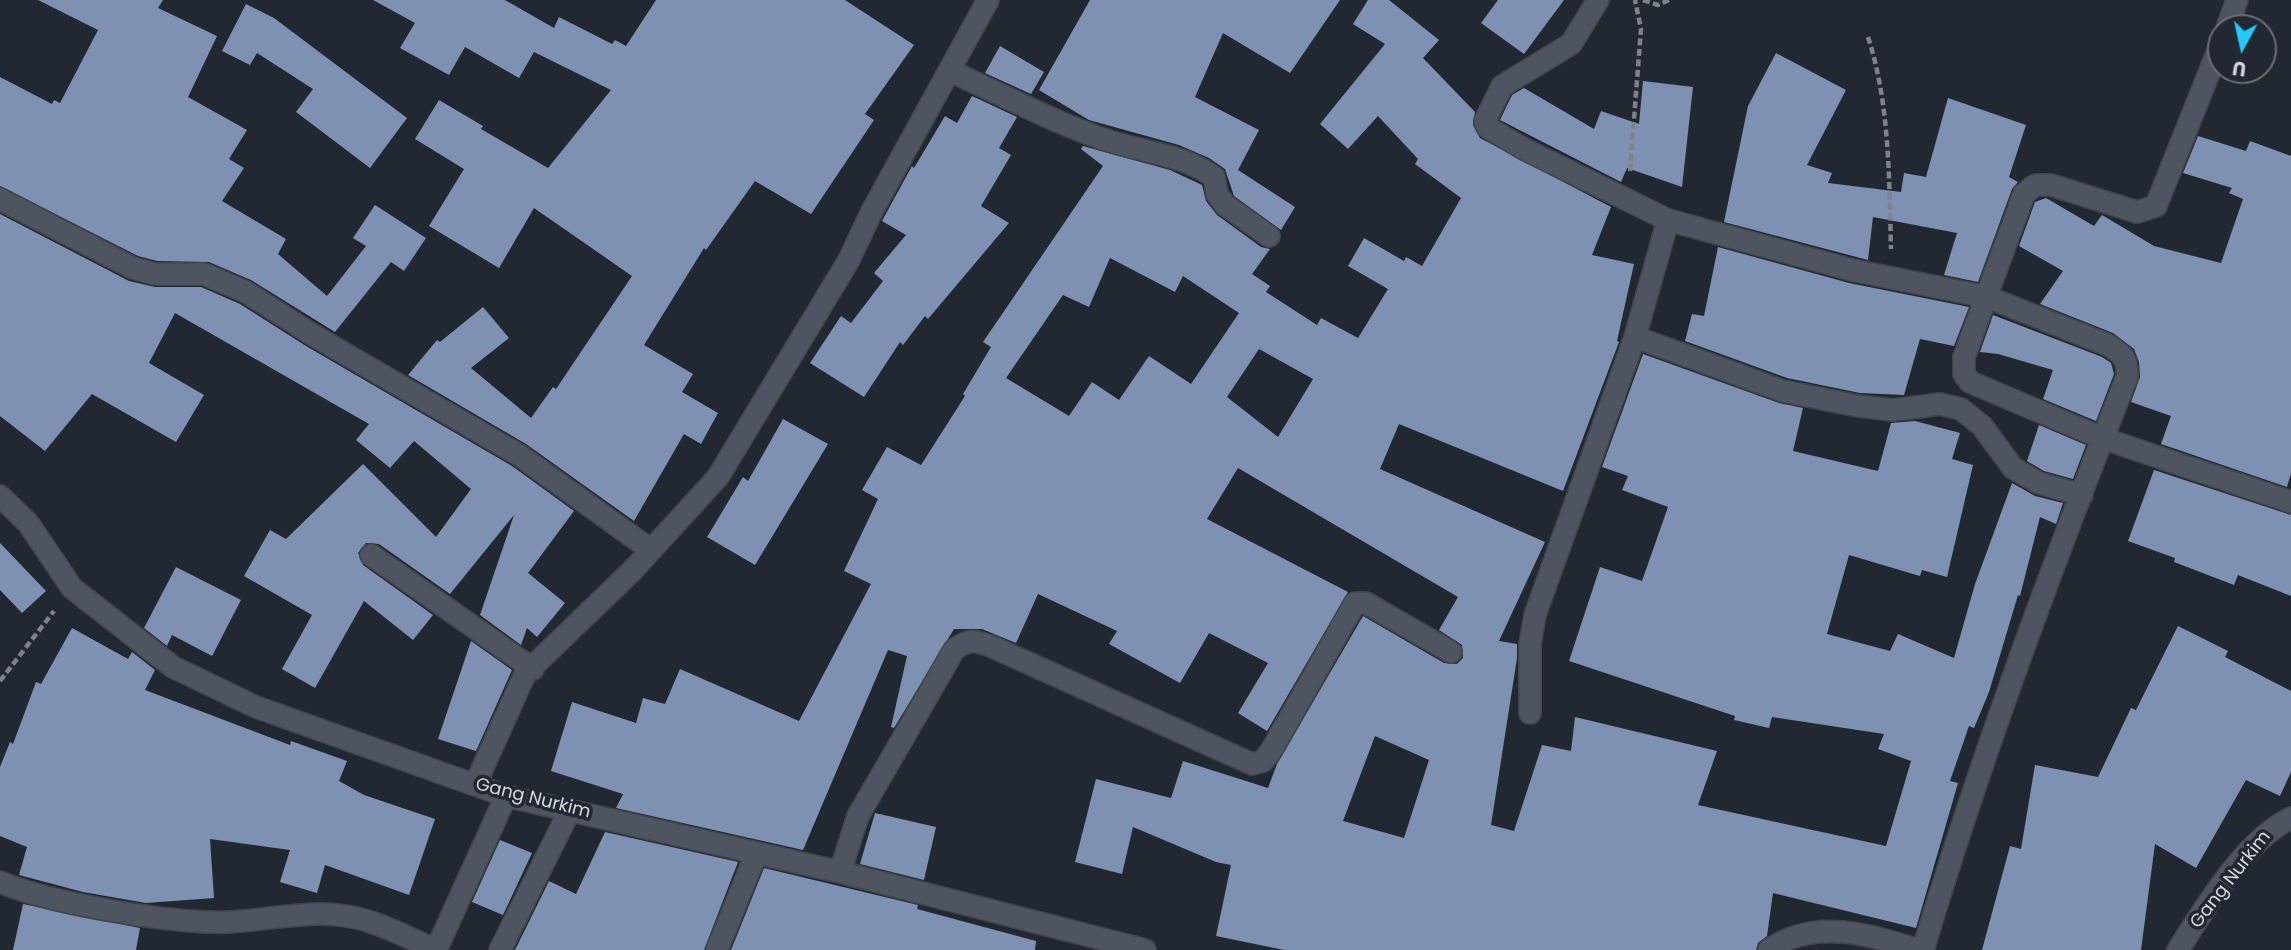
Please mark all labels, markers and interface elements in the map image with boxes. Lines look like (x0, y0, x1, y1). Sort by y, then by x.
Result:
north arrow (2207, 14, 2277, 84)
text: U (2231, 54, 2248, 83)
street label: Gang Nurkim (473, 774, 593, 824)
street label: Gang Nurkim (2186, 827, 2276, 933)

